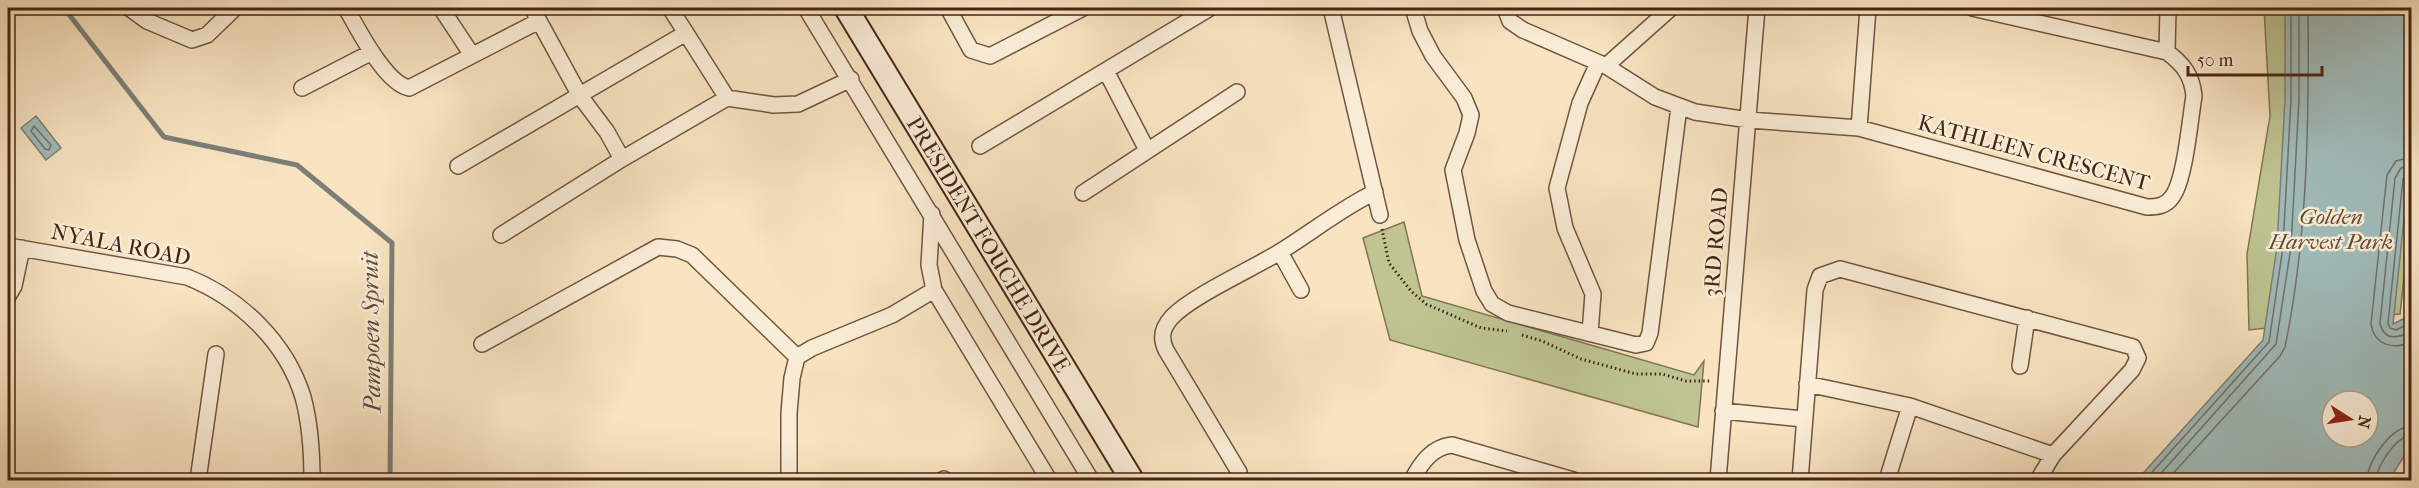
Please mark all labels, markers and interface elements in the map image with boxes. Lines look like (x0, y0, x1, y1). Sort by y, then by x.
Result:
scale bar (2188, 39, 2322, 77)
text: 50 m (2197, 50, 2234, 71)
street label: KATHLEEN CRESCENT (1915, 110, 2154, 197)
street label: PRESIDENT FOUCHE DRIVE (901, 112, 1075, 377)
street label: 3RD ROAD (1698, 186, 1734, 298)
park label: Golden Harvest Park (2268, 204, 2393, 255)
street label: NYALA ROAD (49, 219, 193, 271)
water label: Pampoen Spruit (356, 250, 386, 414)
north arrow (2320, 389, 2380, 449)
text: N (2353, 414, 2375, 431)

